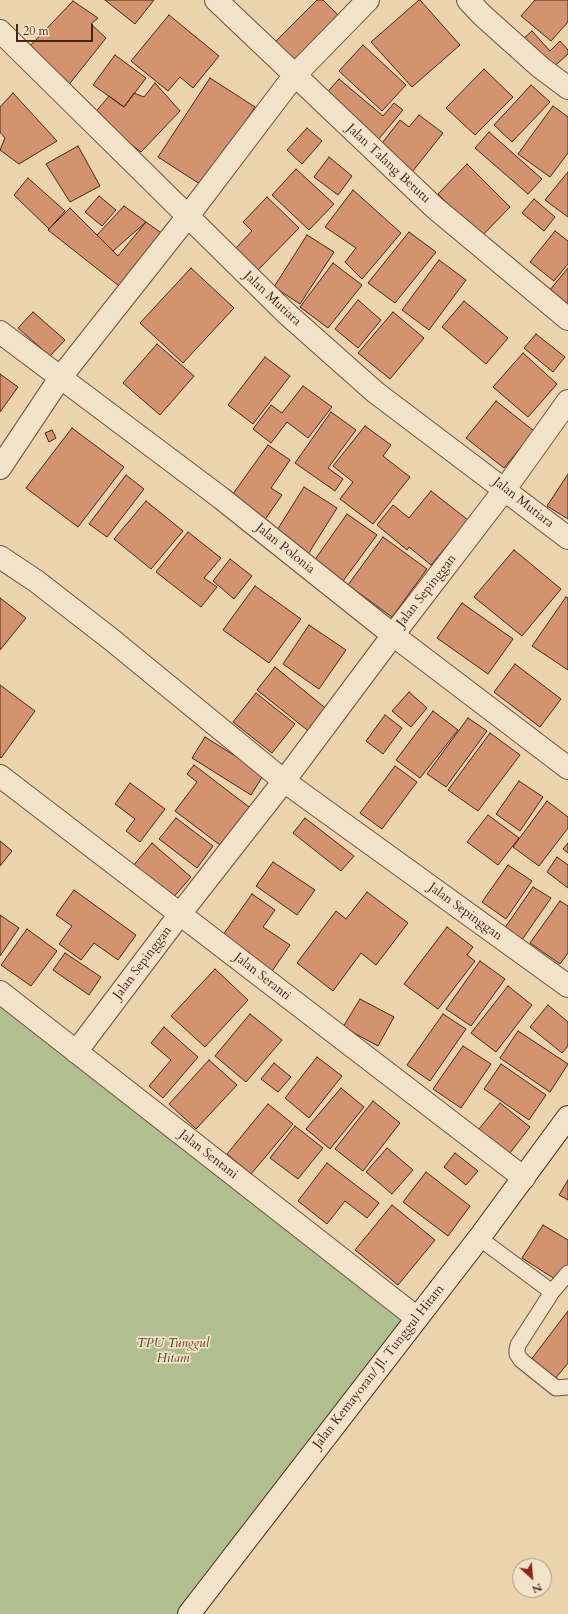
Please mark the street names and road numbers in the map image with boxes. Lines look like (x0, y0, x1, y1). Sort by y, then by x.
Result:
street label: Jalan Talang Betutu (343, 121, 433, 207)
street label: Jalan Mutiara (240, 268, 304, 330)
street label: Jalan Mutiara (489, 474, 557, 532)
street label: Jalan Polonia (252, 520, 318, 578)
street label: Jalan Sepinggan (394, 552, 460, 630)
street label: Jalan Sepinggan (425, 880, 505, 944)
street label: Jalan Sepinggan (110, 923, 176, 1003)
street label: Jalan Seranti (231, 950, 293, 1004)
street label: Jalan Sentani (175, 1127, 241, 1183)
street label: Jalan Kemayoran/ Jl. Tunggul Hitam (310, 1282, 448, 1452)

